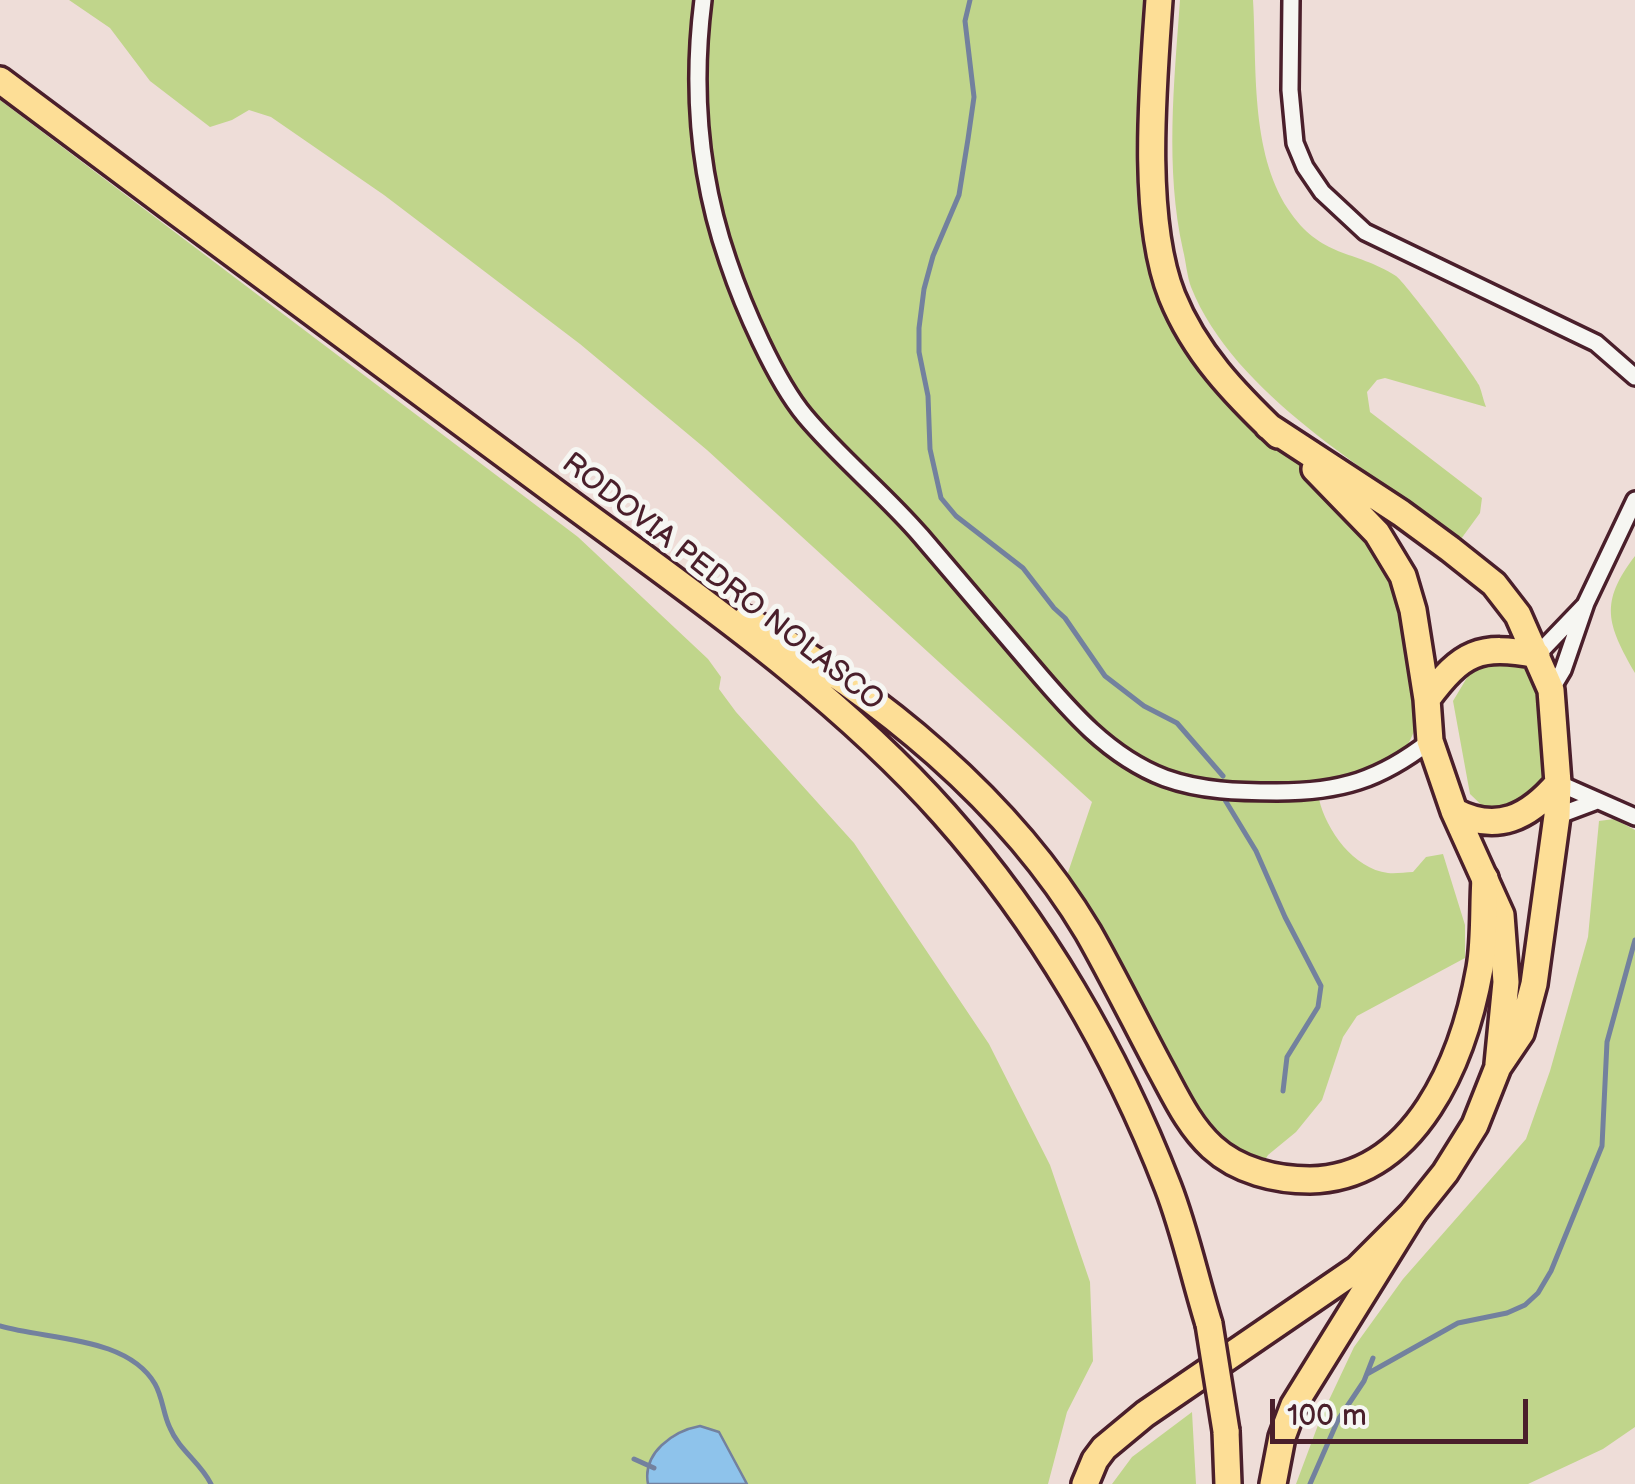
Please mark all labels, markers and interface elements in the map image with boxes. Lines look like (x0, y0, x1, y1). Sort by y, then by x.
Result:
street label: RODOVIA PEDRO NOLASCO (554, 446, 890, 720)
scale bar (1275, 1379, 1532, 1441)
text: 100 m (1287, 1398, 1367, 1434)

